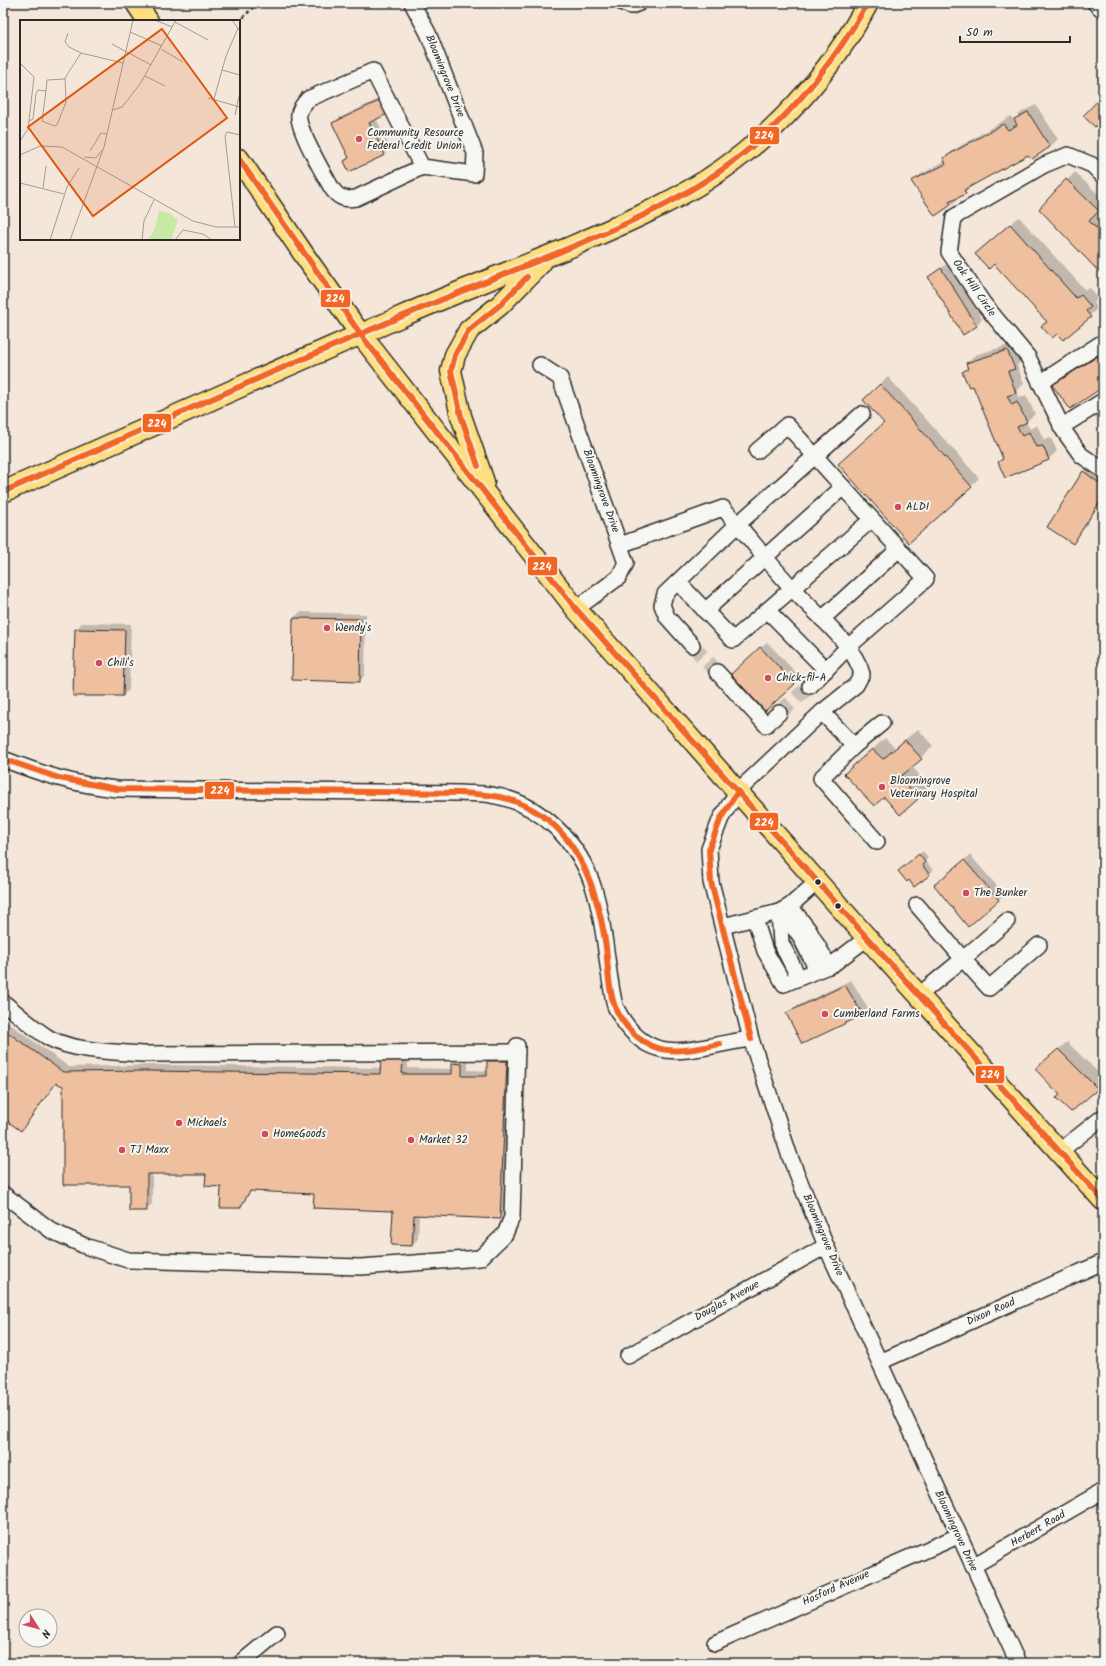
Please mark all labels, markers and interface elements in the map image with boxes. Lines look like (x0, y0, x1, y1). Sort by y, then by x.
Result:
scale bar (960, 18, 1070, 44)
inset map (20, 20, 240, 240)
text: 50 m (966, 23, 993, 42)
street label: Bloomingrove Drive (420, 32, 470, 120)
place label: Community Resource Federal Credit Union (367, 124, 464, 155)
line badge: 224 (749, 126, 780, 145)
text: 224 (755, 127, 773, 145)
marker: Community Resource Federal Credit Union (354, 134, 364, 144)
street label: Oak Hill Circle (948, 256, 1001, 320)
line badge: 224 (320, 289, 351, 308)
text: 224 (326, 290, 344, 308)
line badge: 224 (142, 413, 172, 433)
text: 224 (148, 415, 166, 433)
street label: Bloomingrove Drive (578, 447, 624, 535)
place label: ALDI (906, 498, 929, 516)
marker: ALDI (893, 502, 903, 512)
line badge: 224 (527, 556, 558, 576)
text: 224 (533, 558, 551, 576)
place label: Wendy's (335, 619, 372, 637)
marker: Wendy's (322, 623, 332, 633)
place label: Chili's (107, 654, 134, 672)
marker: Chili's (94, 658, 104, 668)
place label: Chick-fil-A (776, 669, 827, 687)
marker: Chick-fil-A (763, 673, 773, 683)
place label: Bloomingrove Veterinary Hospital (890, 772, 978, 803)
line badge: 224 (204, 781, 235, 800)
text: 224 (211, 782, 229, 800)
marker: Bloomingrove Veterinary Hospital (877, 782, 887, 792)
line badge: 224 (749, 812, 779, 831)
text: 224 (755, 814, 773, 832)
unlabelled marker (813, 877, 823, 887)
place label: The Bunker (974, 884, 1028, 902)
marker: The Bunker (961, 888, 971, 898)
unlabelled marker (833, 901, 843, 911)
place label: Cumberland Farms (833, 1005, 920, 1023)
marker: Cumberland Farms (820, 1009, 830, 1019)
line badge: 224 (975, 1065, 1005, 1084)
text: 224 (981, 1066, 999, 1084)
place label: Michaels (187, 1114, 227, 1132)
marker: Michaels (174, 1118, 184, 1128)
place label: HomeGoods (273, 1125, 326, 1143)
marker: HomeGoods (260, 1129, 270, 1139)
place label: Market 32 (419, 1131, 468, 1149)
marker: Market 32 (406, 1135, 416, 1145)
place label: TJ Maxx (130, 1141, 169, 1159)
marker: TJ Maxx (117, 1145, 127, 1155)
street label: Bloomingrove Drive (798, 1191, 848, 1279)
street label: Douglas Avenue (691, 1276, 763, 1326)
street label: Dixon Road (964, 1293, 1019, 1331)
street label: Bloomingrove Drive (929, 1487, 983, 1575)
street label: Herbert Road (1007, 1506, 1069, 1552)
street label: Hosford Avenue (799, 1565, 873, 1611)
north arrow (18, 1608, 58, 1648)
text: N (36, 1625, 55, 1641)

